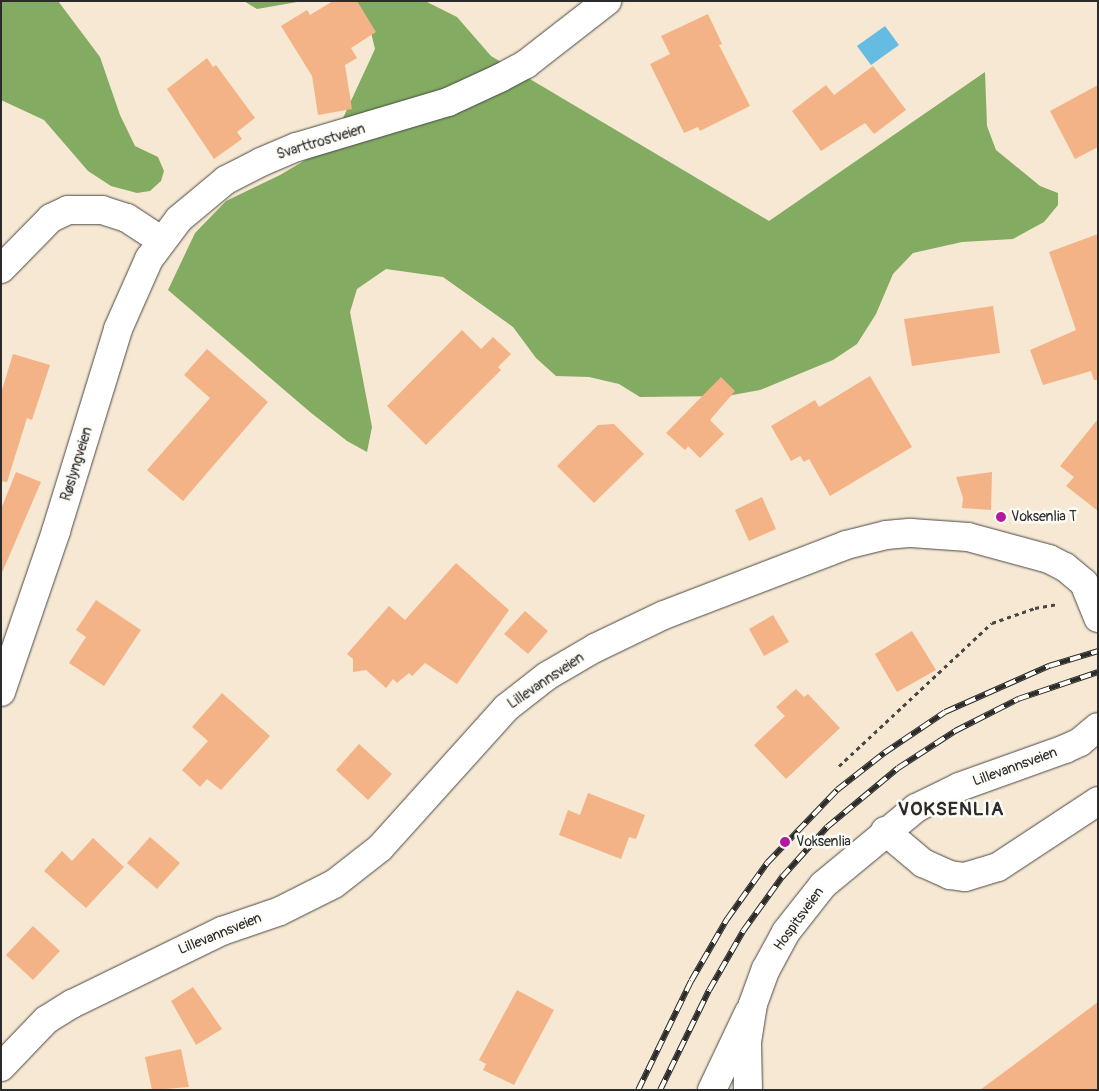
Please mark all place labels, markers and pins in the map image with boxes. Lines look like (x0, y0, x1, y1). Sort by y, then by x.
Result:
place label: Voksenlia T (1011, 509, 1077, 525)
marker: Voksenlia T (995, 511, 1007, 523)
place label: Voksenlia (796, 834, 851, 850)
marker: Voksenlia (778, 835, 792, 849)

